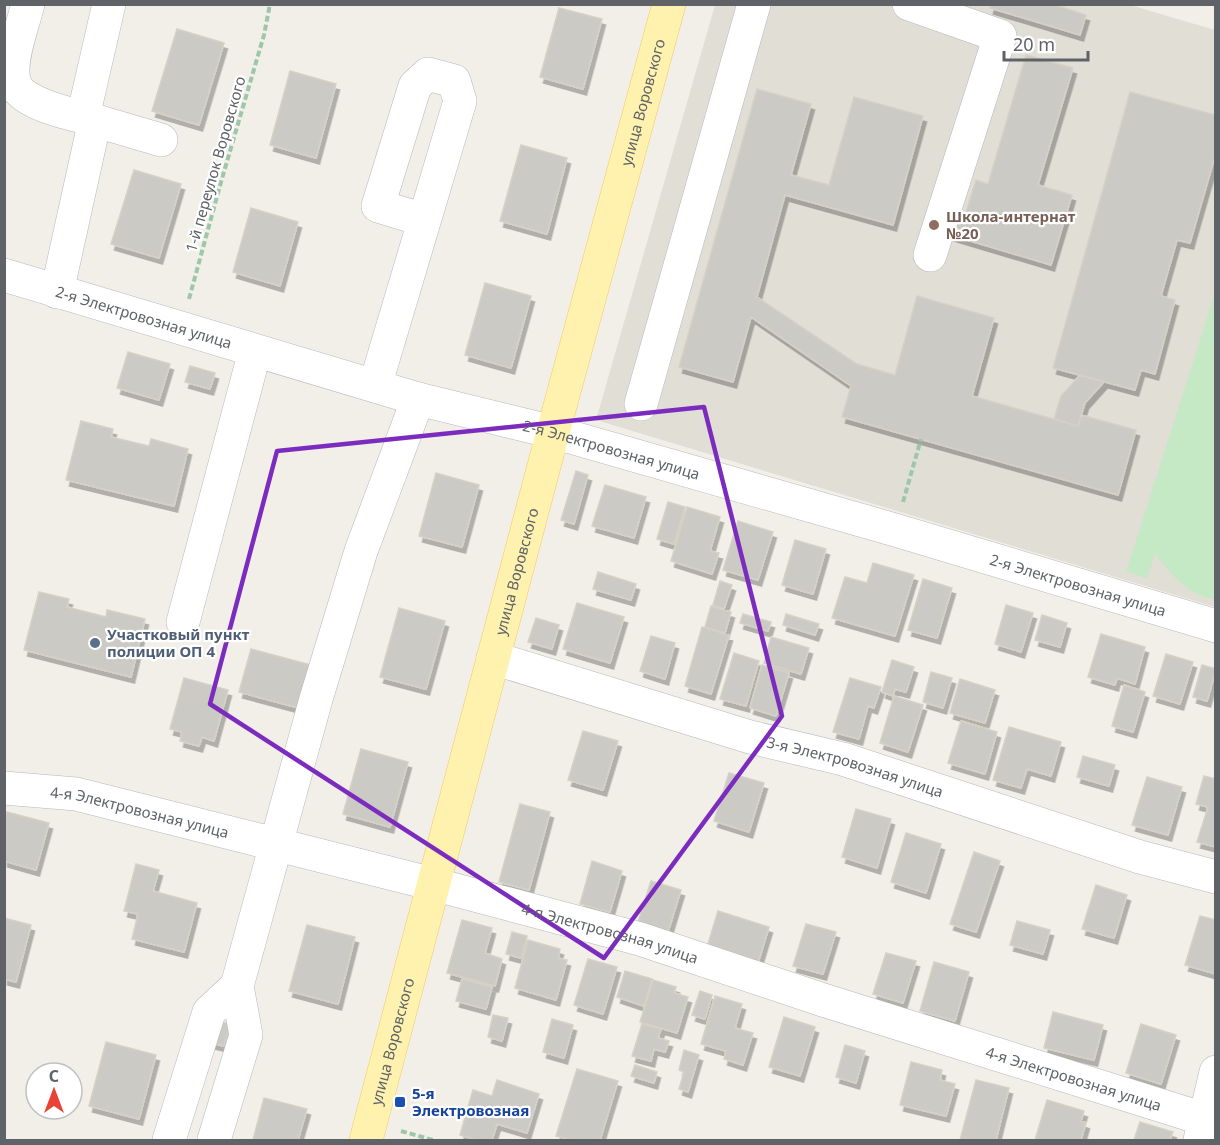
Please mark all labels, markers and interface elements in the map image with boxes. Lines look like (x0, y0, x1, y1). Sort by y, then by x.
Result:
scale bar (1004, 24, 1088, 62)
text: 20 m (1013, 32, 1055, 56)
street label: улица Воровского (616, 36, 669, 168)
street label: 1-й переулок Воровского (180, 74, 250, 254)
place label: Школа-интернат №20 (946, 206, 1076, 243)
marker: Школа-интернат №20 (927, 218, 941, 232)
street label: 2-я Электровозная улица (53, 281, 234, 353)
street label: 2-я Электровозная улица (521, 415, 702, 484)
street label: улица Воровского (490, 506, 543, 637)
street label: 2-я Электровозная улица (988, 549, 1169, 621)
place label: Участковый пункт полиции ОП 4 (107, 624, 250, 661)
marker: Участковый пункт полиции ОП 4 (88, 636, 102, 650)
street label: 3-я Электровозная улица (765, 731, 946, 801)
street label: 4-я Электровозная улица (49, 782, 231, 842)
street label: 4-я Электровозная улица (519, 898, 701, 968)
street label: улица Воровского (366, 975, 418, 1107)
street label: 4-я Электровозная улица (983, 1041, 1164, 1115)
north arrow (24, 1061, 84, 1121)
text: С (49, 1065, 59, 1087)
place label: 5-я Электровозная (412, 1083, 529, 1120)
marker: 5-я Электровозная (393, 1095, 407, 1109)

